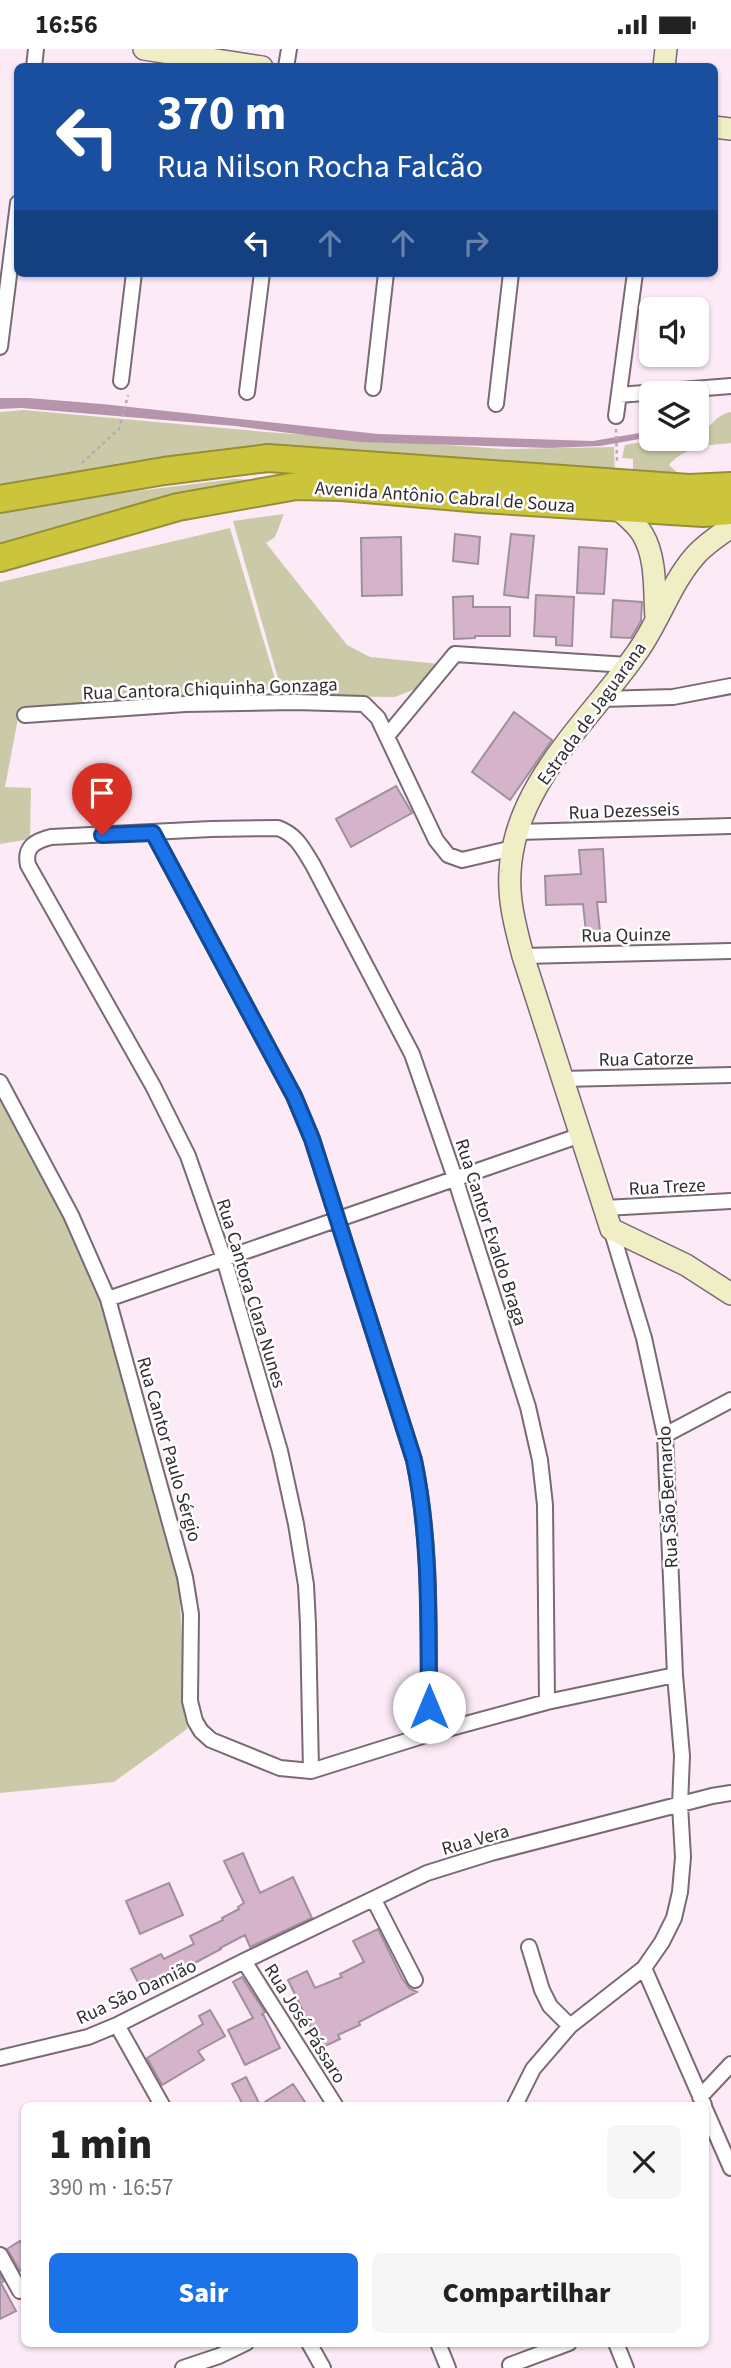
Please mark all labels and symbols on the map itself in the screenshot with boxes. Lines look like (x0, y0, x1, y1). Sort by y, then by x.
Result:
street label: Avenida Antônio Cabral de Souza (314, 475, 576, 520)
street label: Estrada de Jaguarana (531, 637, 653, 791)
street label: Rua Cantora Chiquinha Gonzaga (82, 672, 338, 707)
pin (72, 763, 132, 835)
street label: Rua Dezesseis (568, 796, 680, 827)
street label: Rua Quinze (581, 921, 671, 950)
street label: Rua Catorze (598, 1045, 694, 1074)
street label: Rua Cantor Evaldo Braga (448, 1135, 534, 1330)
street label: Rua Treze (628, 1172, 706, 1203)
street label: Rua Cantora Clara Nunes (209, 1196, 292, 1391)
street label: Rua Cantor Paulo Sérgio (129, 1354, 208, 1545)
street label: Rua São Bernardo (651, 1425, 686, 1569)
position arrow (392, 1670, 466, 1744)
street label: Rua Vera (438, 1818, 512, 1863)
street label: Rua São Damião (72, 1953, 201, 2032)
street label: Rua José Pássaro (257, 1959, 352, 2089)

